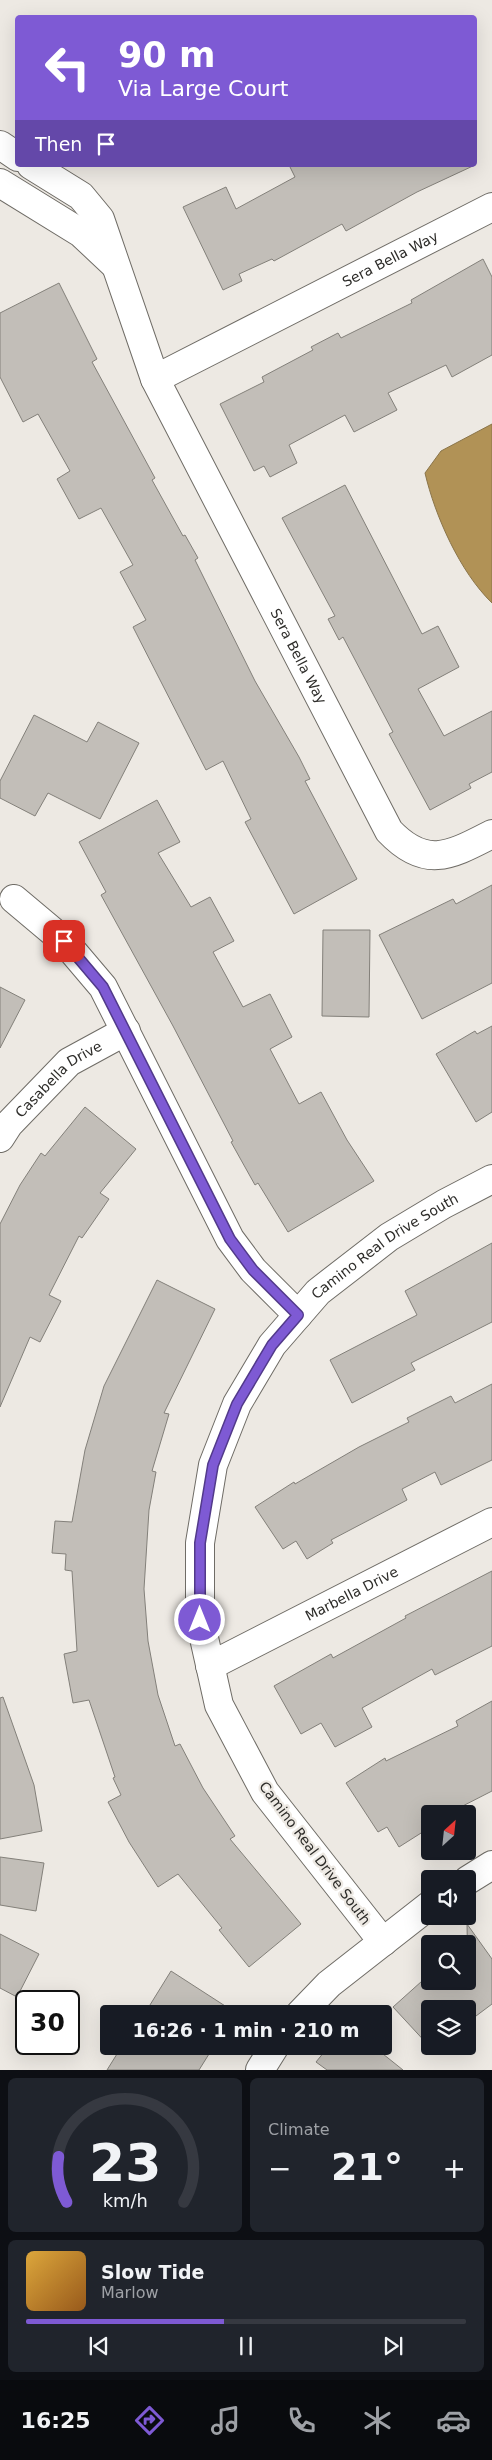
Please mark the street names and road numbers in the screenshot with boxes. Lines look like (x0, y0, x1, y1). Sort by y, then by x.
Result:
street label: Sera Bella Way (340, 228, 441, 290)
street label: Sera Bella Way (267, 606, 330, 707)
street label: Casabella Drive (12, 1038, 105, 1121)
street label: Camino Real Drive South (308, 1190, 461, 1302)
street label: Marbella Drive (302, 1563, 401, 1624)
street label: Camino Real Drive South (256, 1778, 374, 1928)

